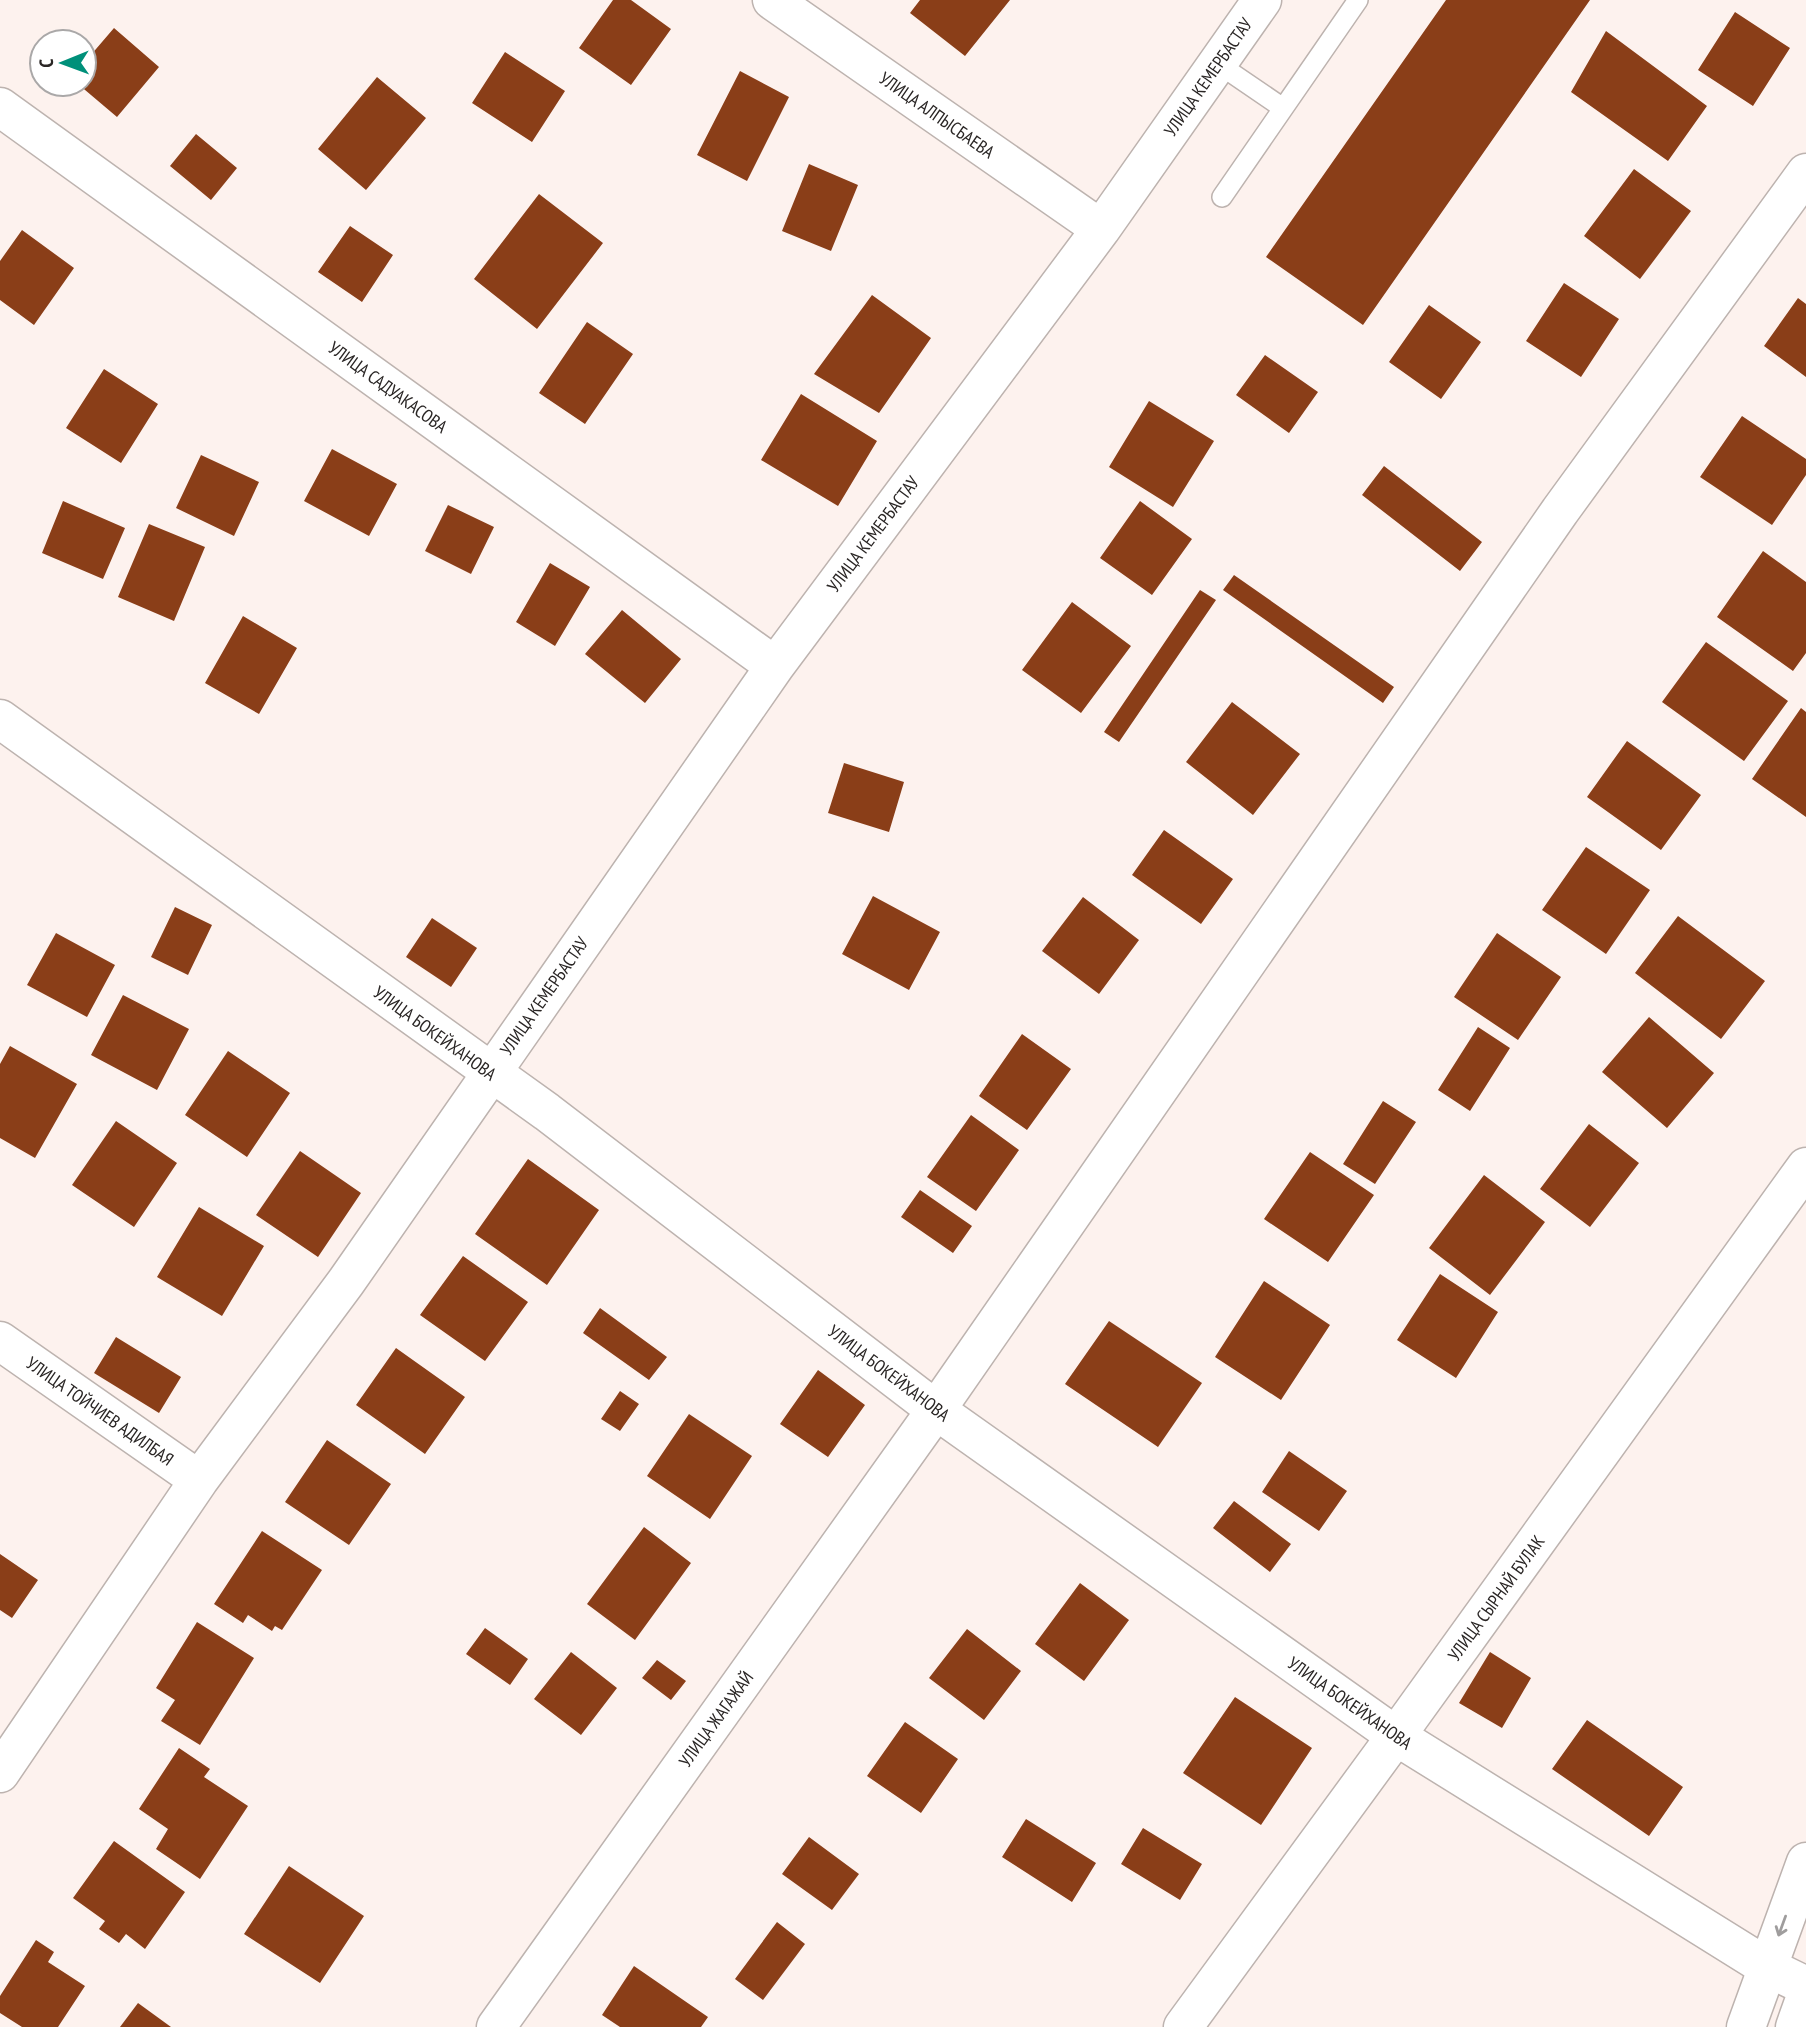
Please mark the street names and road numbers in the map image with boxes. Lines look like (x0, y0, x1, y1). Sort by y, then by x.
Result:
street label: УЛИЦА КЕМЕРБАСТАУ (1159, 13, 1258, 141)
street label: УЛИЦА АЛПЫСБАЕВА (875, 67, 999, 164)
street label: УЛИЦА САДУАКАСОВА (324, 336, 452, 438)
street label: УЛИЦА КЕМЕРБАСТАУ (822, 471, 925, 597)
street label: УЛИЦА КЕМЕРБАСТАУ (495, 932, 594, 1060)
street label: УЛИЦА БОКЕЙХАНОВА (369, 981, 501, 1086)
street label: УЛИЦА БОКЕЙХАНОВА (824, 1320, 955, 1427)
street label: УЛИЦА ТОЙЧИЕВ АДИЛБАЯ (22, 1351, 178, 1471)
street label: УЛИЦА СЫРНАЙ БУЛАК (1443, 1530, 1549, 1665)
street label: УЛИЦА БОКЕЙХАНОВА (1283, 1652, 1417, 1755)
street label: УЛИЦА ЖАГАЖАЙ (674, 1667, 758, 1771)

